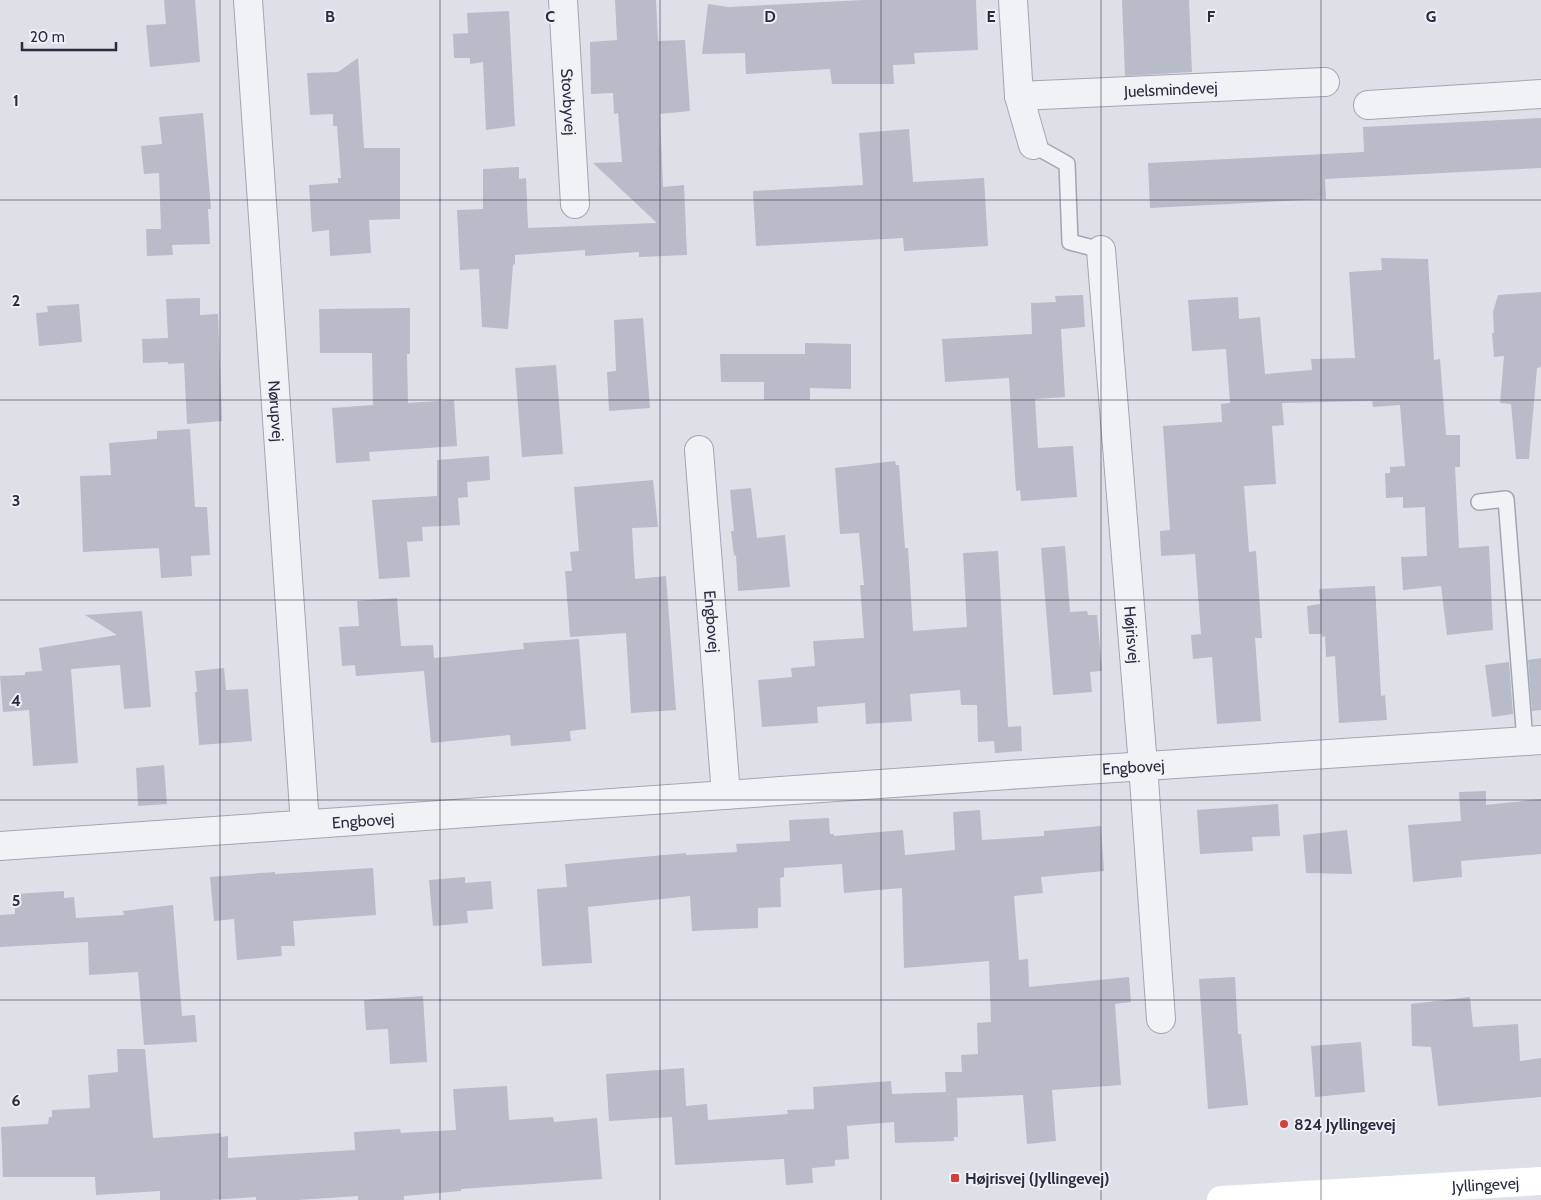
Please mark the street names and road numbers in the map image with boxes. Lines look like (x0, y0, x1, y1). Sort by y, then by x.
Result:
street label: Stovbyvej (558, 68, 580, 136)
street label: Juelsmindevej (1123, 77, 1218, 101)
street label: Nørupvej (265, 380, 288, 442)
street label: Engbovej (701, 590, 724, 653)
street label: Højrisvej (1121, 605, 1144, 664)
street label: Engbovej (1101, 755, 1165, 778)
street label: Engbovej (331, 809, 395, 832)
street label: Jyllingevej (1450, 1173, 1520, 1196)

